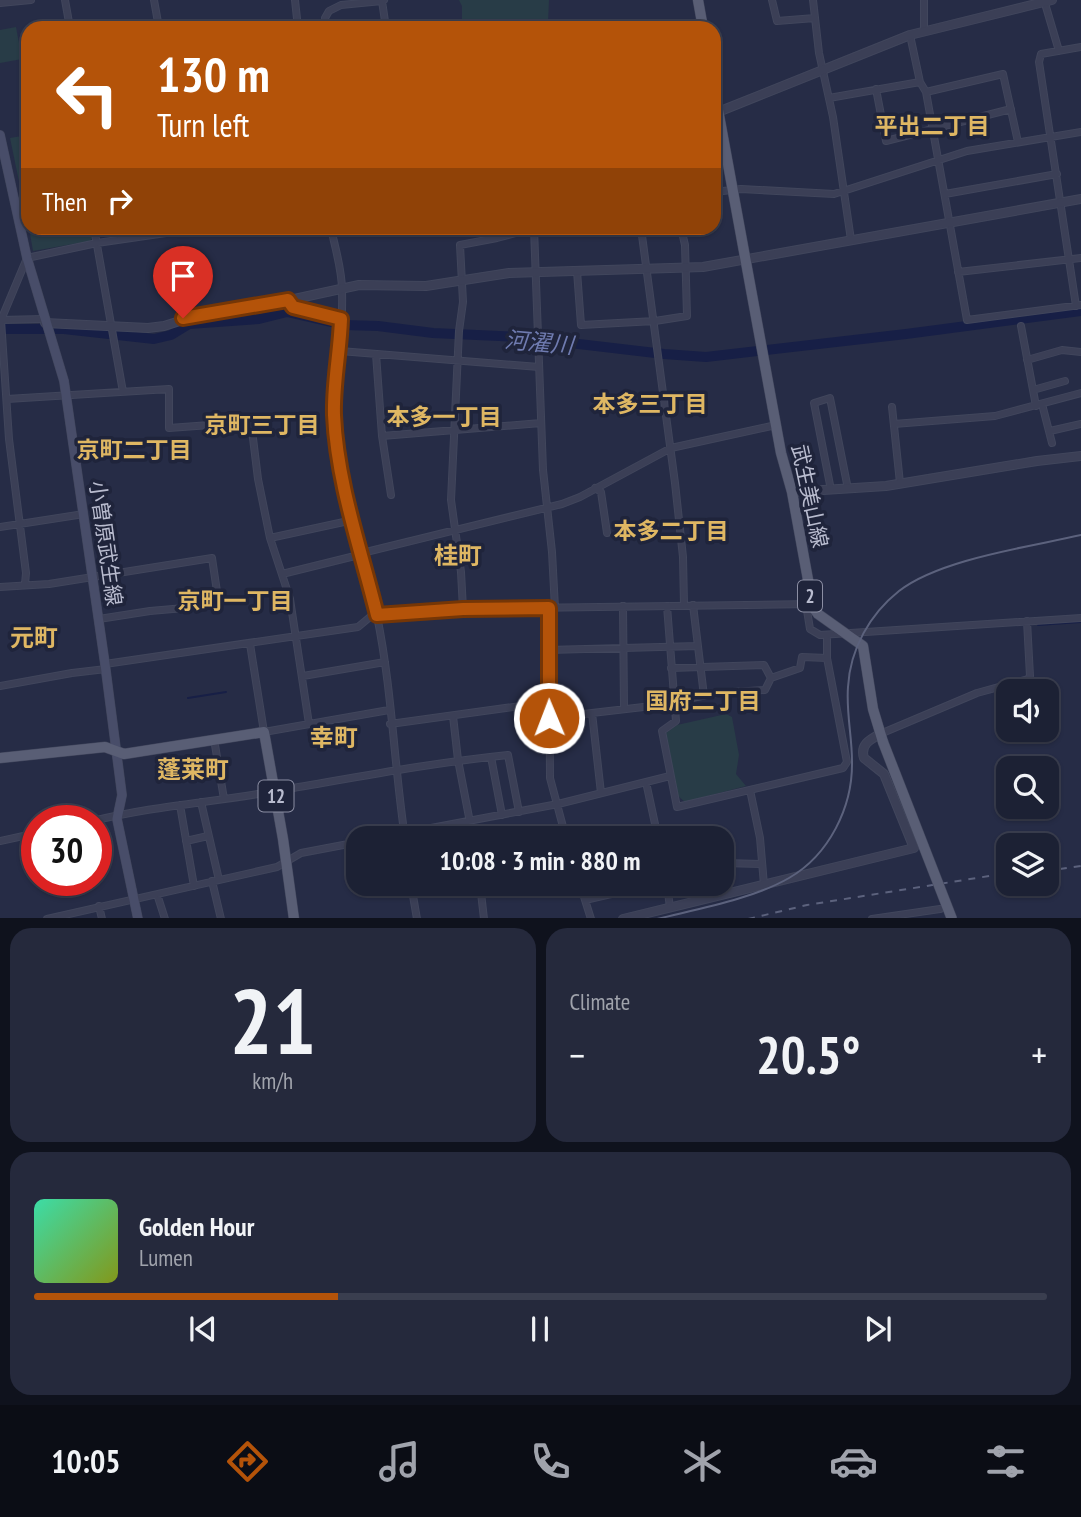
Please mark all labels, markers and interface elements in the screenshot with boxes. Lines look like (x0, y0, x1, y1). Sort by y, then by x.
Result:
text: 130 m (157, 42, 270, 106)
icon: left (42, 49, 133, 140)
text: Turn left (157, 104, 249, 146)
district label: 平出二丁目 (875, 111, 990, 140)
icon: right (101, 182, 139, 220)
text: Then (42, 185, 87, 218)
pin (153, 246, 213, 318)
icon: arrive (164, 257, 202, 295)
water label: 河濯川 (503, 325, 578, 360)
district label: 本多三丁目 (593, 389, 708, 418)
district label: 本多一丁目 (387, 402, 502, 431)
district label: 京町三丁目 (205, 410, 320, 439)
district label: 京町二丁目 (77, 435, 192, 464)
street label: 武生美山線 (786, 442, 834, 550)
street label: 小曽原武生線 (84, 479, 128, 607)
district label: 本多二丁目 (614, 516, 729, 545)
district label: 桂町 (434, 540, 482, 571)
road number: 2 (798, 580, 822, 611)
district label: 京町一丁目 (178, 586, 293, 615)
district label: 元町 (10, 622, 58, 653)
map controls (996, 679, 1059, 896)
button: sound (996, 679, 1059, 742)
position arrow (512, 681, 586, 755)
district label: 国府二丁目 (646, 686, 761, 715)
district label: 幸町 (310, 722, 358, 753)
district label: 蓬莱町 (157, 754, 229, 785)
button: search (996, 756, 1059, 819)
road number: 12 (258, 780, 294, 811)
speed limit sign: 30 (21, 805, 112, 896)
button: layers (996, 833, 1059, 896)
text: 10:08 · 3 min · 880 m (440, 844, 640, 877)
text: 21 (229, 961, 316, 1079)
text: Climate (570, 987, 630, 1016)
text: 20.5° (756, 1021, 861, 1088)
text: − (570, 1030, 585, 1079)
text: + (1031, 1030, 1047, 1079)
text: km/h (252, 1066, 293, 1095)
text: Golden Hour (139, 1210, 254, 1243)
text: Lumen (139, 1243, 193, 1272)
icon: previous (184, 1310, 222, 1348)
icon: pause (521, 1310, 559, 1348)
icon: next (859, 1310, 897, 1348)
icon: directions (223, 1437, 272, 1486)
icon: music (375, 1437, 424, 1486)
icon: phone (526, 1437, 575, 1486)
icon: climate (678, 1437, 727, 1486)
icon: car (829, 1437, 878, 1486)
icon: filters (981, 1437, 1030, 1486)
text: 10:05 (51, 1440, 120, 1482)

